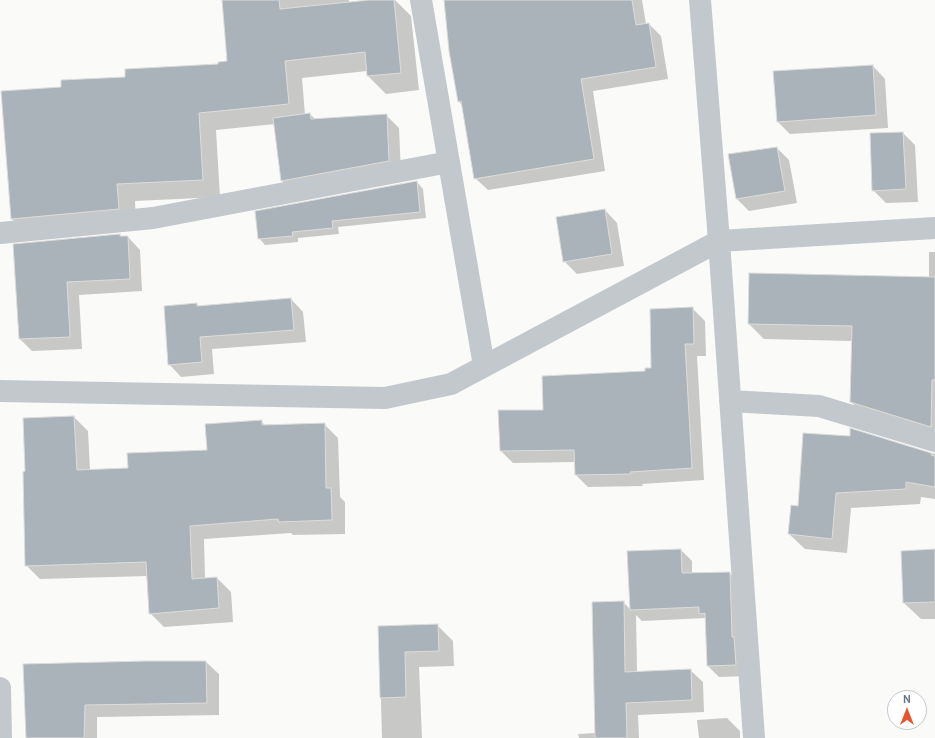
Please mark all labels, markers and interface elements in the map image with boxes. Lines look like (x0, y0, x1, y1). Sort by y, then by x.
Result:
north arrow (887, 690, 927, 730)
text: N (903, 692, 911, 706)

